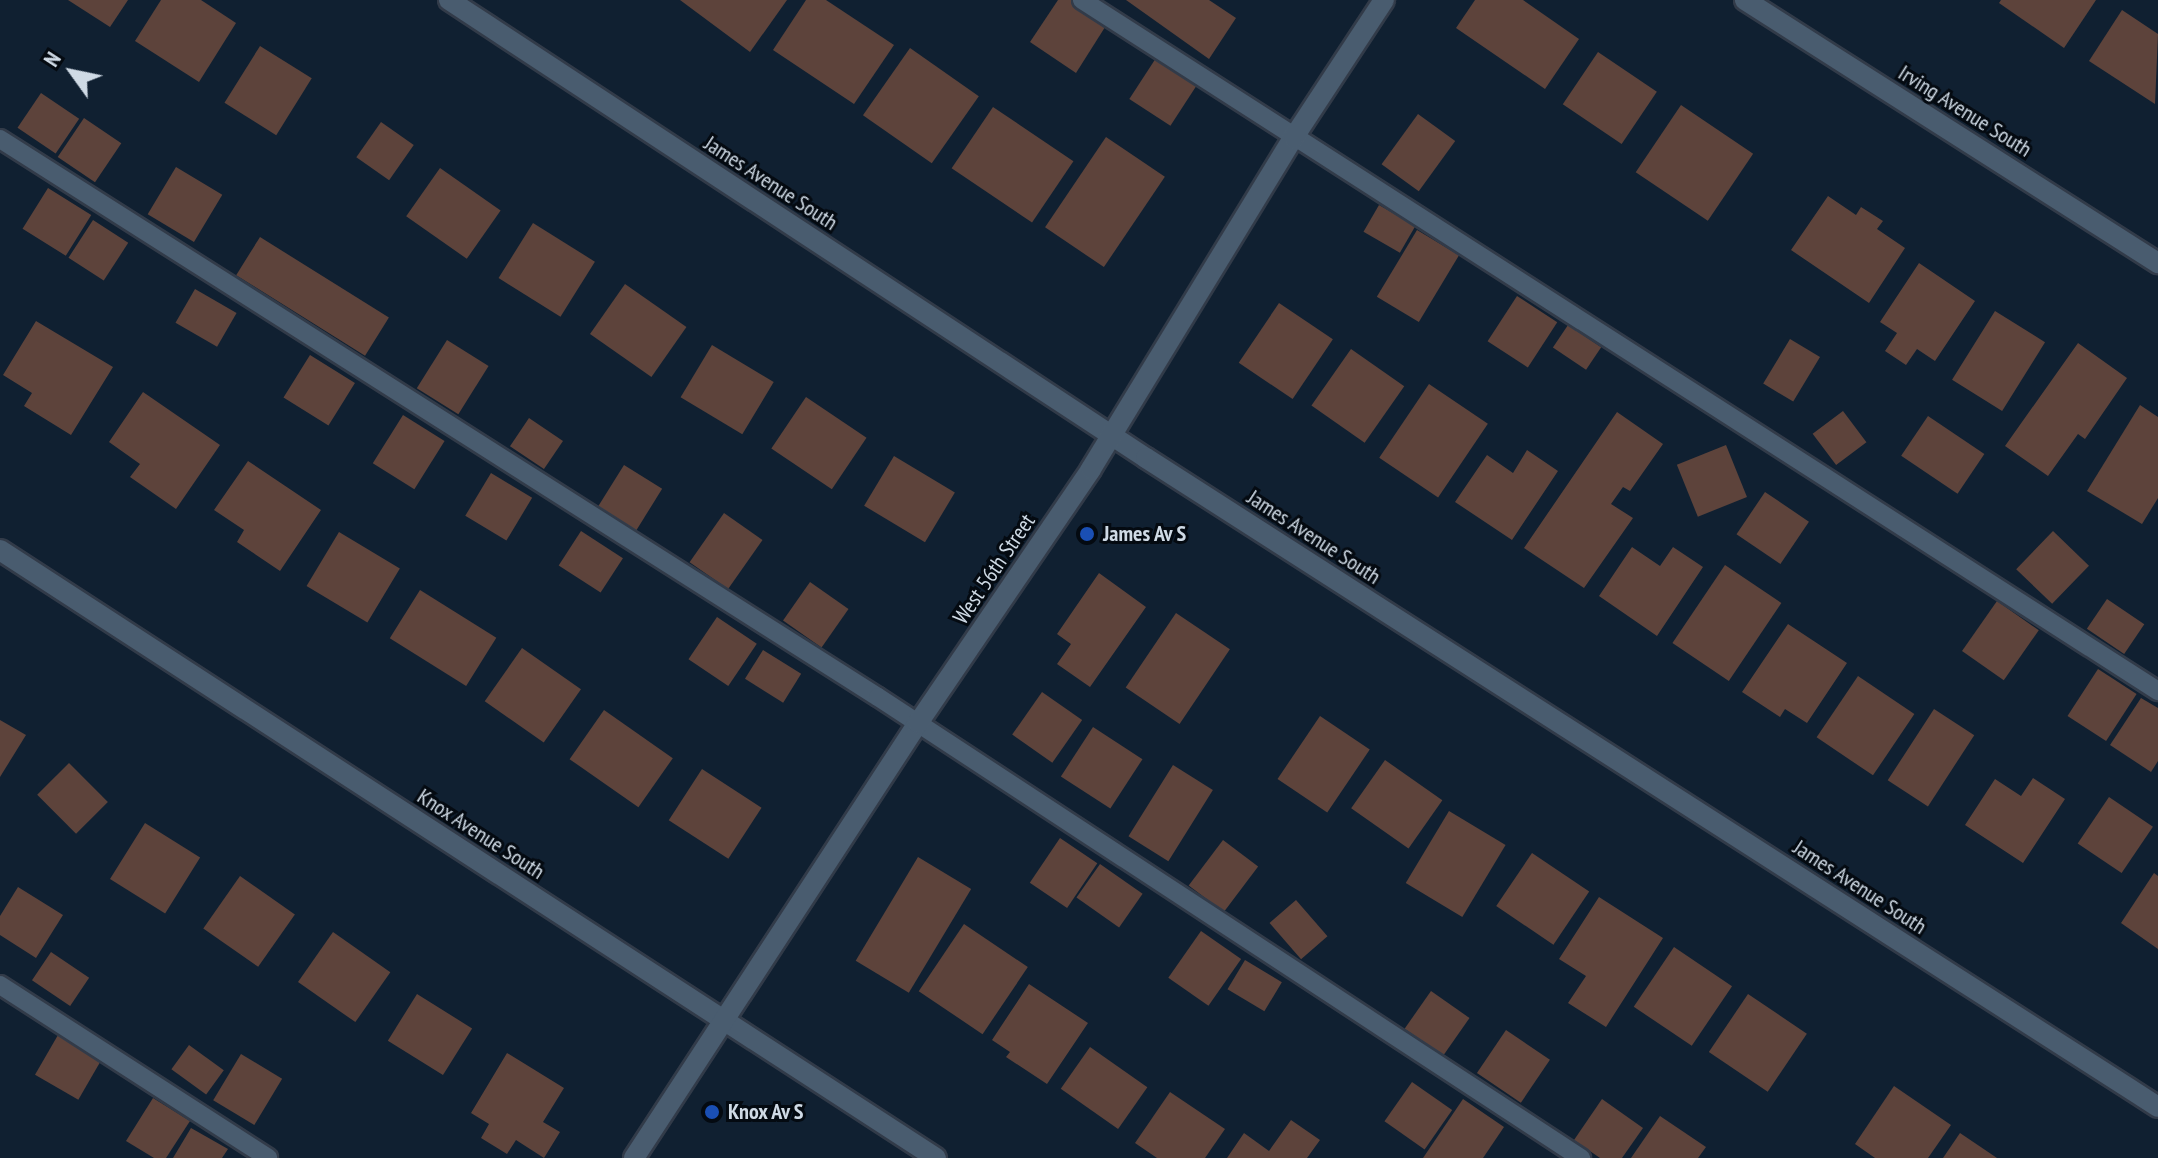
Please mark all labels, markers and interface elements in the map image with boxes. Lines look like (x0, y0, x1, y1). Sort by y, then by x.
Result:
north arrow (32, 32, 112, 112)
text: N (37, 46, 67, 72)
street label: Irving Avenue South (1893, 59, 2037, 163)
street label: James Avenue South (699, 130, 843, 236)
street label: James Avenue South (1242, 484, 1386, 590)
street label: West 56th Street (948, 509, 1040, 629)
place label: James Av S (1103, 521, 1188, 547)
marker: James Av S (1078, 525, 1096, 543)
street label: Knox Avenue South (412, 783, 550, 885)
street label: James Avenue South (1788, 834, 1932, 940)
place label: Knox Av S (728, 1099, 805, 1125)
marker: Knox Av S (703, 1103, 721, 1121)

